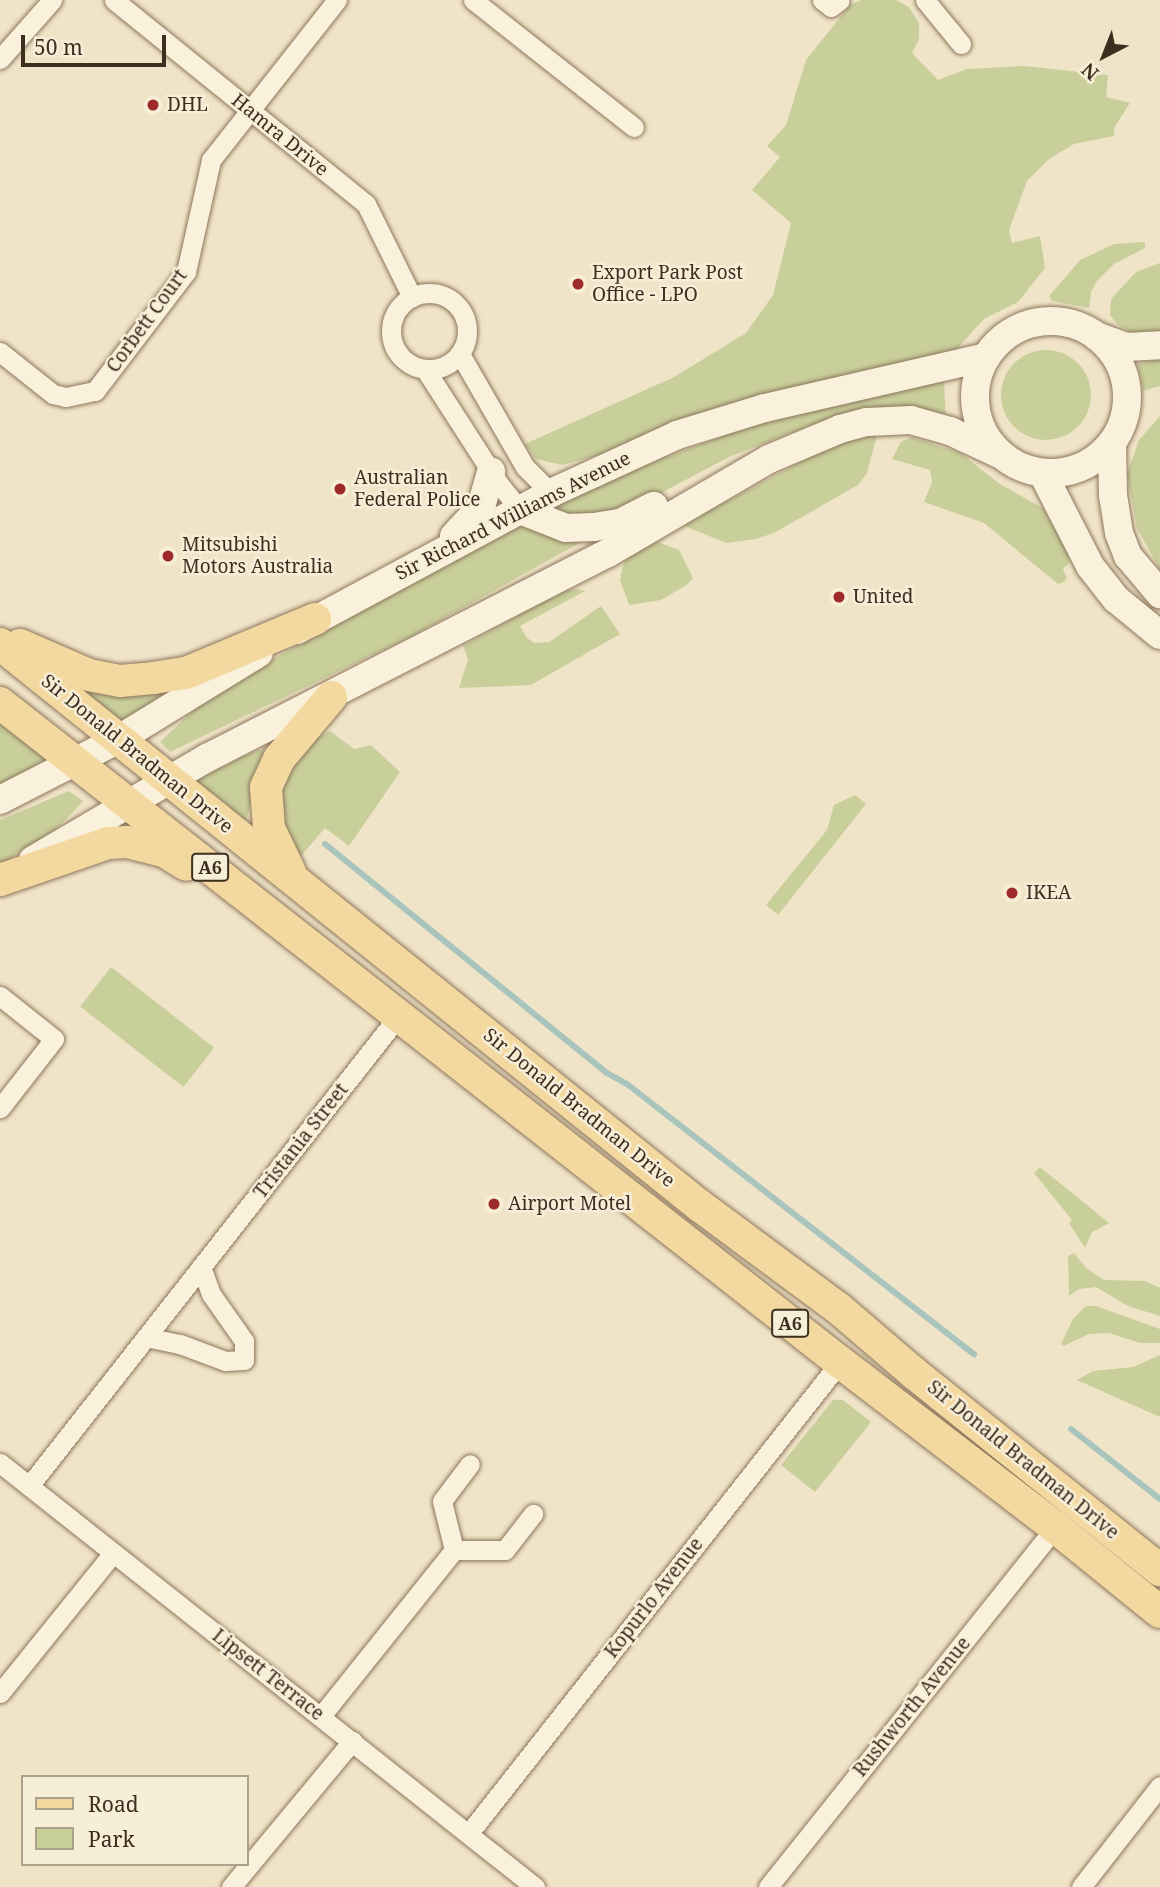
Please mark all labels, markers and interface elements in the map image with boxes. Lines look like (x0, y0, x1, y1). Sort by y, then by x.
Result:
scale bar (24, 21, 170, 65)
north arrow (1069, 21, 1139, 91)
text: 50 m (34, 33, 83, 61)
text: N (1076, 57, 1104, 86)
street label: Hamra Drive (227, 89, 333, 181)
place label: DHL (167, 94, 208, 116)
marker: DHL (145, 97, 161, 113)
place label: Export Park Post Office - LPO (592, 262, 743, 306)
street label: Corbett Court (102, 265, 192, 377)
marker: Export Park Post Office - LPO (570, 276, 586, 292)
street label: Sir Richard Williams Avenue (392, 447, 634, 585)
place label: Australian Federal Police (354, 467, 480, 511)
marker: Australian Federal Police (332, 481, 348, 497)
place label: Mitsubishi Motors Australia (182, 534, 333, 578)
marker: Mitsubishi Motors Australia (160, 548, 176, 564)
place label: United (853, 586, 913, 608)
marker: United (831, 589, 847, 605)
street label: Sir Donald Bradman Drive (37, 670, 237, 838)
road number: A6 (191, 852, 229, 882)
place label: IKEA (1026, 882, 1072, 904)
marker: IKEA (1004, 885, 1020, 901)
street label: Sir Donald Bradman Drive (479, 1024, 679, 1192)
street label: Tristania Street (249, 1079, 353, 1203)
place label: Airport Motel (508, 1193, 631, 1215)
marker: Airport Motel (486, 1196, 502, 1212)
road number: A6 (771, 1308, 809, 1338)
street label: Sir Donald Bradman Drive (923, 1376, 1123, 1544)
street label: Kopurlo Avenue (600, 1533, 708, 1663)
street label: Lipsett Terrace (208, 1624, 328, 1726)
street label: Rushworth Avenue (849, 1633, 975, 1781)
legend (21, 1775, 248, 1866)
text: Road (88, 1790, 139, 1818)
text: Park (88, 1825, 135, 1853)

